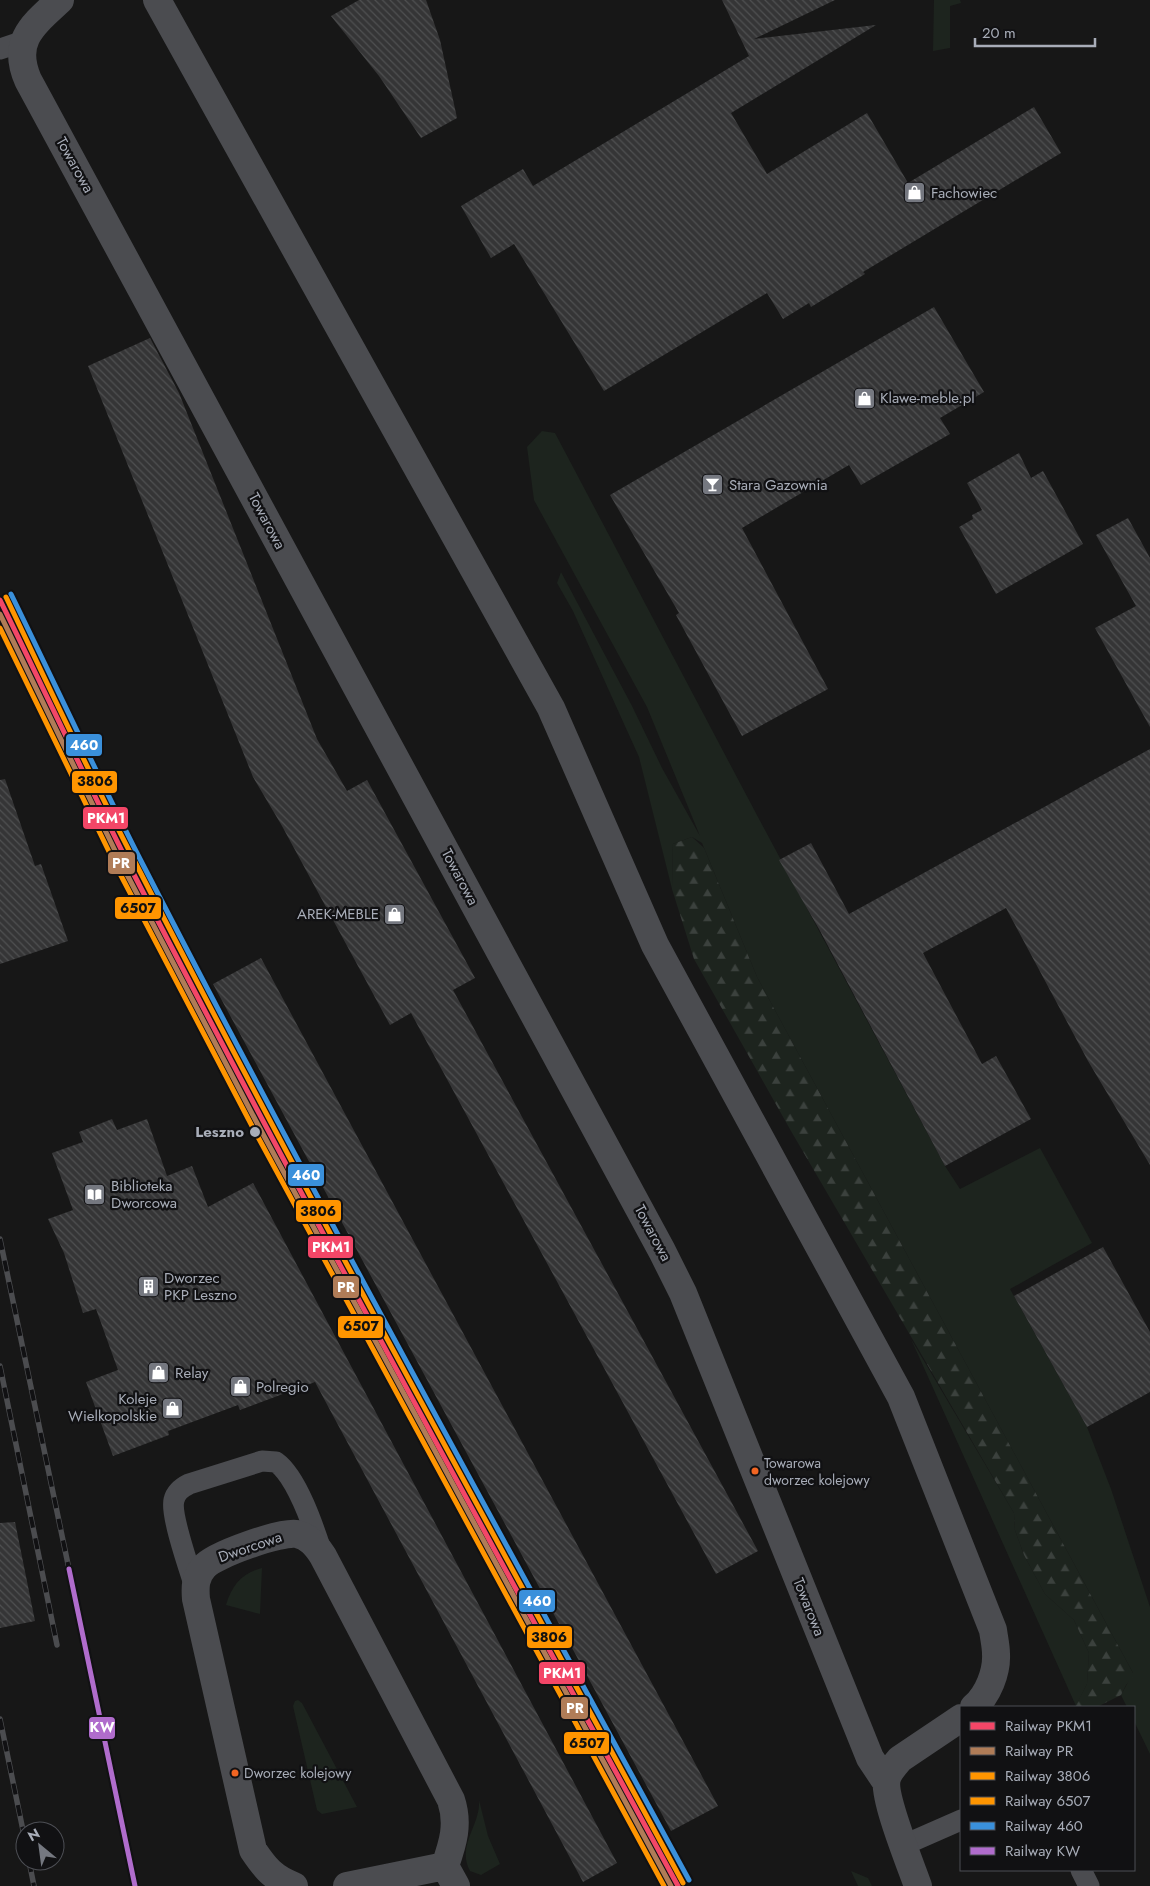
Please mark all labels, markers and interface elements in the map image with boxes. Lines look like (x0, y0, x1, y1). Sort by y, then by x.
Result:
scale bar (975, 15, 1095, 47)
text: 20 m (982, 22, 1016, 44)
street label: Towarowa (51, 133, 99, 197)
shop icon: Fachowiec (903, 181, 927, 205)
place label: Fachowiec (931, 182, 997, 204)
shop icon: Klawe-meble.pl (852, 386, 876, 410)
place label: Klawe-meble.pl (880, 387, 975, 409)
bar icon: Stara Gazownia (701, 473, 725, 497)
place label: Stara Gazownia (729, 474, 828, 496)
street label: Towarowa (243, 489, 291, 553)
line badge: 460 (65, 733, 103, 757)
text: 460 (70, 735, 98, 755)
line badge: 3806 (71, 770, 118, 794)
text: 3806 (77, 771, 113, 791)
line badge: PKM1 (82, 806, 129, 830)
text: PKM1 (87, 808, 125, 828)
street label: Towarowa (436, 845, 484, 909)
line badge: PR (107, 851, 136, 875)
text: PR (112, 853, 130, 873)
line badge: 6507 (114, 896, 162, 920)
text: 6507 (120, 898, 157, 918)
shop icon: AREK-MEBLE (383, 902, 407, 926)
place label: AREK-MEBLE (297, 903, 379, 925)
place label: Leszno (195, 1121, 244, 1143)
marker: Leszno (248, 1125, 262, 1139)
line badge: 460 (287, 1163, 325, 1187)
text: 460 (292, 1165, 320, 1185)
place label: Biblioteka Dworcowa (111, 1175, 177, 1214)
library icon: Biblioteka Dworcowa (83, 1183, 107, 1207)
line badge: 3806 (295, 1199, 342, 1223)
text: 3806 (300, 1201, 336, 1221)
street label: Towarowa (629, 1201, 677, 1265)
line badge: PKM1 (307, 1235, 354, 1259)
text: PKM1 (312, 1237, 350, 1257)
place label: Dworzec PKP Leszno (164, 1267, 237, 1306)
building icon: Dworzec PKP Leszno (136, 1275, 160, 1299)
line badge: PR (332, 1275, 360, 1299)
text: PR (337, 1277, 355, 1297)
line badge: 6507 (337, 1315, 384, 1339)
text: 6507 (343, 1316, 380, 1336)
shop icon: Relay (147, 1361, 171, 1385)
place label: Relay (175, 1362, 209, 1384)
shop icon: Polregio (228, 1375, 252, 1399)
place label: Polregio (256, 1376, 309, 1398)
place label: Koleje Wielkopolskie (68, 1388, 157, 1427)
shop icon: Koleje Wielkopolskie (161, 1396, 185, 1420)
place label: Towarowa dworzec kolejowy (764, 1453, 870, 1490)
marker: Towarowa dworzec kolejowy (750, 1466, 760, 1476)
street label: Dworcowa (215, 1526, 285, 1568)
street label: Towarowa (787, 1575, 831, 1639)
line badge: 460 (518, 1589, 556, 1613)
text: 460 (523, 1591, 551, 1611)
line badge: 3806 (526, 1625, 573, 1649)
text: 3806 (531, 1627, 567, 1647)
line badge: PKM1 (538, 1661, 586, 1685)
text: PKM1 (543, 1663, 581, 1683)
line badge: PR (560, 1696, 589, 1720)
text: PR (566, 1698, 584, 1718)
legend (960, 1706, 1135, 1871)
text: Railway PKM1 (1005, 1715, 1092, 1737)
line badge: KW (88, 1716, 116, 1740)
text: KW (89, 1717, 115, 1737)
line badge: 6507 (563, 1731, 610, 1755)
text: 6507 (569, 1733, 606, 1753)
text: Railway PR (1005, 1740, 1074, 1762)
place label: Dworzec kolejowy (244, 1763, 352, 1783)
text: Railway 3806 (1005, 1765, 1090, 1787)
marker: Dworzec kolejowy (230, 1768, 240, 1778)
text: Railway 6507 (1005, 1790, 1091, 1812)
text: Railway 460 (1005, 1815, 1083, 1837)
north arrow (15, 1821, 65, 1871)
text: N (24, 1823, 43, 1846)
text: Railway KW (1005, 1840, 1080, 1862)

